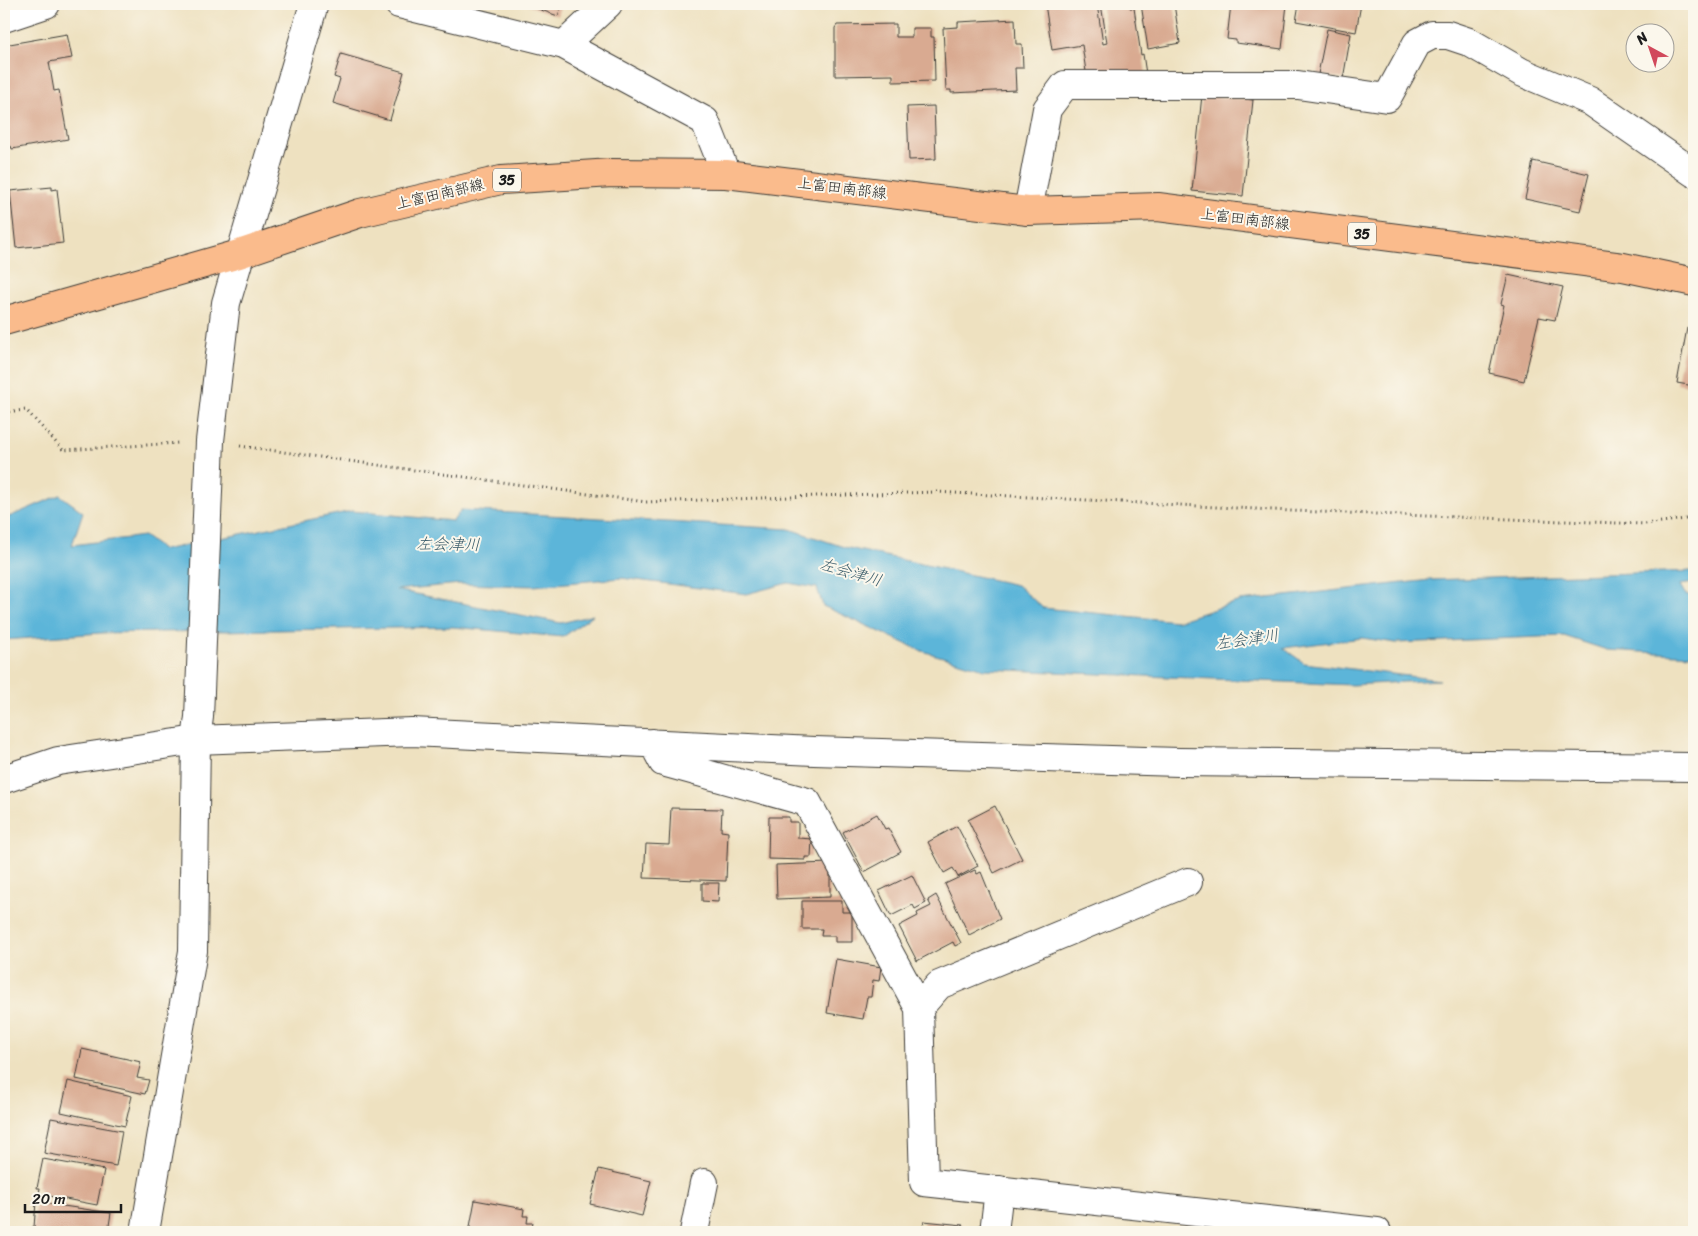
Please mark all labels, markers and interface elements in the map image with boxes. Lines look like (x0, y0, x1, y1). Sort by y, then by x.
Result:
north arrow (1626, 22, 1676, 72)
text: N (1629, 26, 1654, 52)
road number: 35 (493, 168, 521, 192)
street label: 上富田南部線 (796, 170, 888, 206)
street label: 上富田南部線 (393, 171, 487, 217)
street label: 上富田南部線 (1199, 201, 1291, 237)
road number: 35 (1348, 222, 1376, 245)
water label: 左会津川 (416, 529, 480, 559)
water label: 左会津川 (816, 549, 886, 595)
water label: 左会津川 (1213, 620, 1281, 658)
scale bar (25, 1181, 121, 1213)
text: 20 m (32, 1186, 66, 1212)

